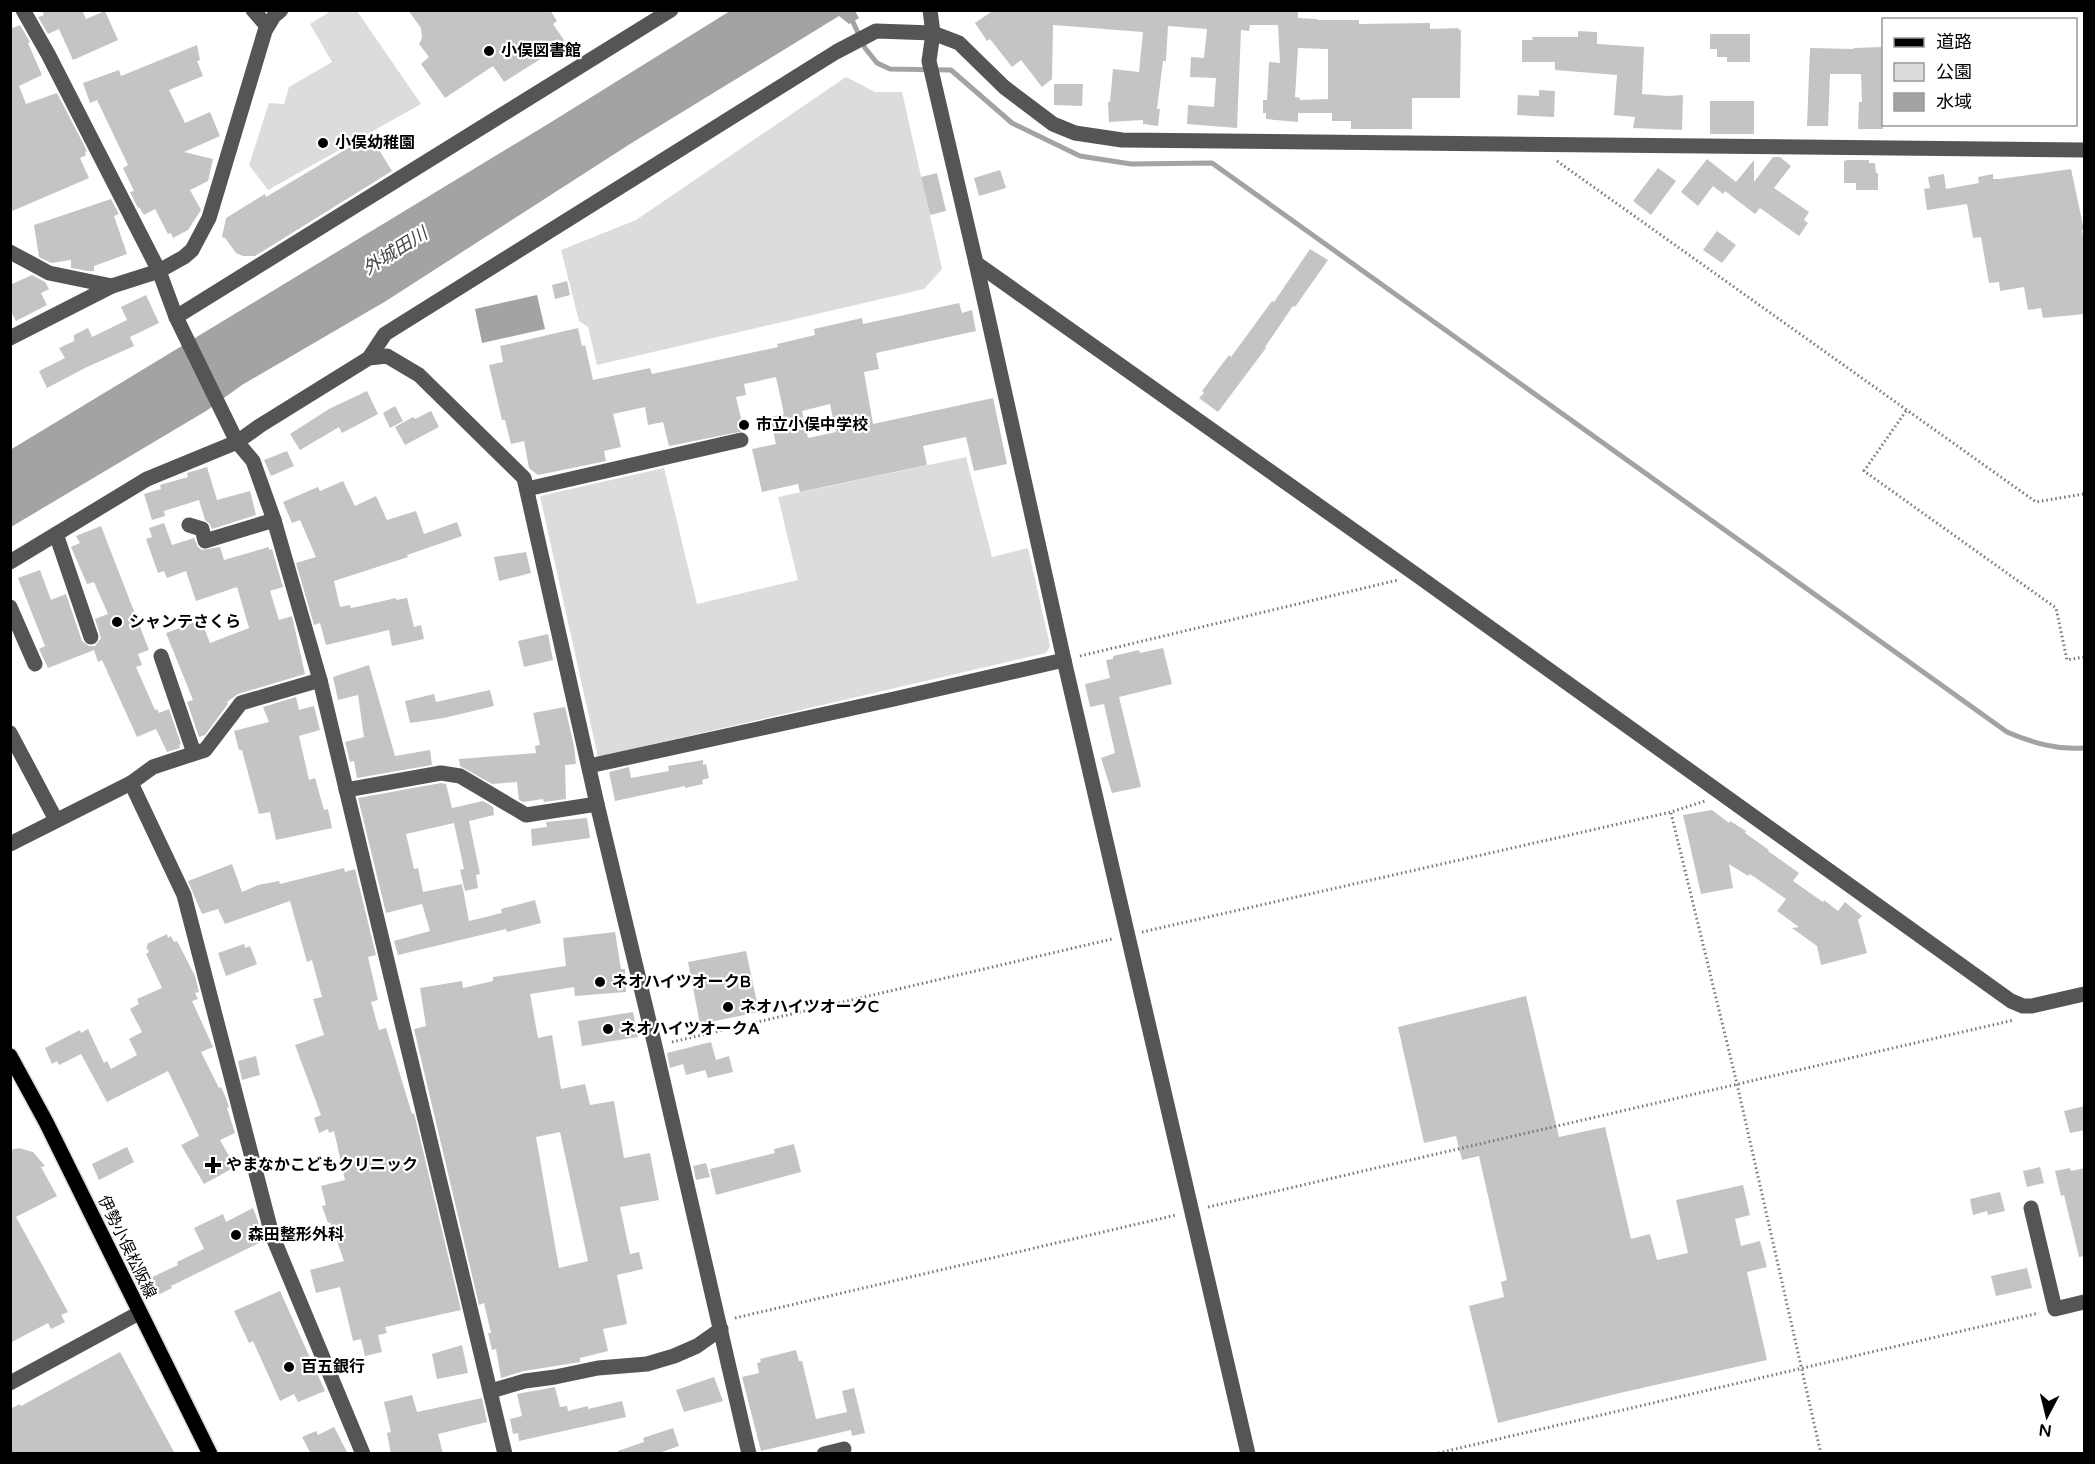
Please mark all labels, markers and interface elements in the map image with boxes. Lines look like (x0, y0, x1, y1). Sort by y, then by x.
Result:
legend (1882, 18, 2077, 126)
text: 道路 (1936, 31, 1972, 53)
place label: 小俣図書館 (501, 41, 581, 61)
marker: 小俣図書館 (482, 44, 496, 58)
text: 公園 (1936, 61, 1972, 83)
text: 水域 (1936, 91, 1972, 113)
place label: 小俣幼稚園 (335, 133, 415, 153)
marker: 小俣幼稚園 (316, 136, 330, 150)
water label: 外城田川 (359, 222, 433, 279)
place label: 市立小俣中学校 (756, 415, 868, 435)
marker: 市立小俣中学校 (737, 418, 751, 432)
place label: シャンテさくら (129, 612, 241, 632)
marker: シャンテさくら (110, 615, 124, 629)
place label: ネオハイツオークB (612, 972, 751, 992)
marker: ネオハイツオークB (593, 975, 607, 989)
place label: ネオハイツオークC (740, 997, 879, 1017)
marker: ネオハイツオークC (721, 1000, 735, 1014)
place label: ネオハイツオークA (620, 1019, 760, 1039)
marker: ネオハイツオークA (601, 1022, 615, 1036)
place label: やまなかこどもクリニック (226, 1155, 418, 1175)
marker: やまなかこどもクリニック (204, 1156, 222, 1174)
street label: 伊勢小俣松阪線 (93, 1192, 161, 1302)
place label: 森田整形外科 (248, 1225, 344, 1245)
marker: 森田整形外科 (229, 1228, 243, 1242)
place label: 百五銀行 (301, 1357, 365, 1377)
marker: 百五銀行 (282, 1360, 296, 1374)
north arrow (2017, 1386, 2077, 1446)
text: N (2038, 1419, 2053, 1441)

